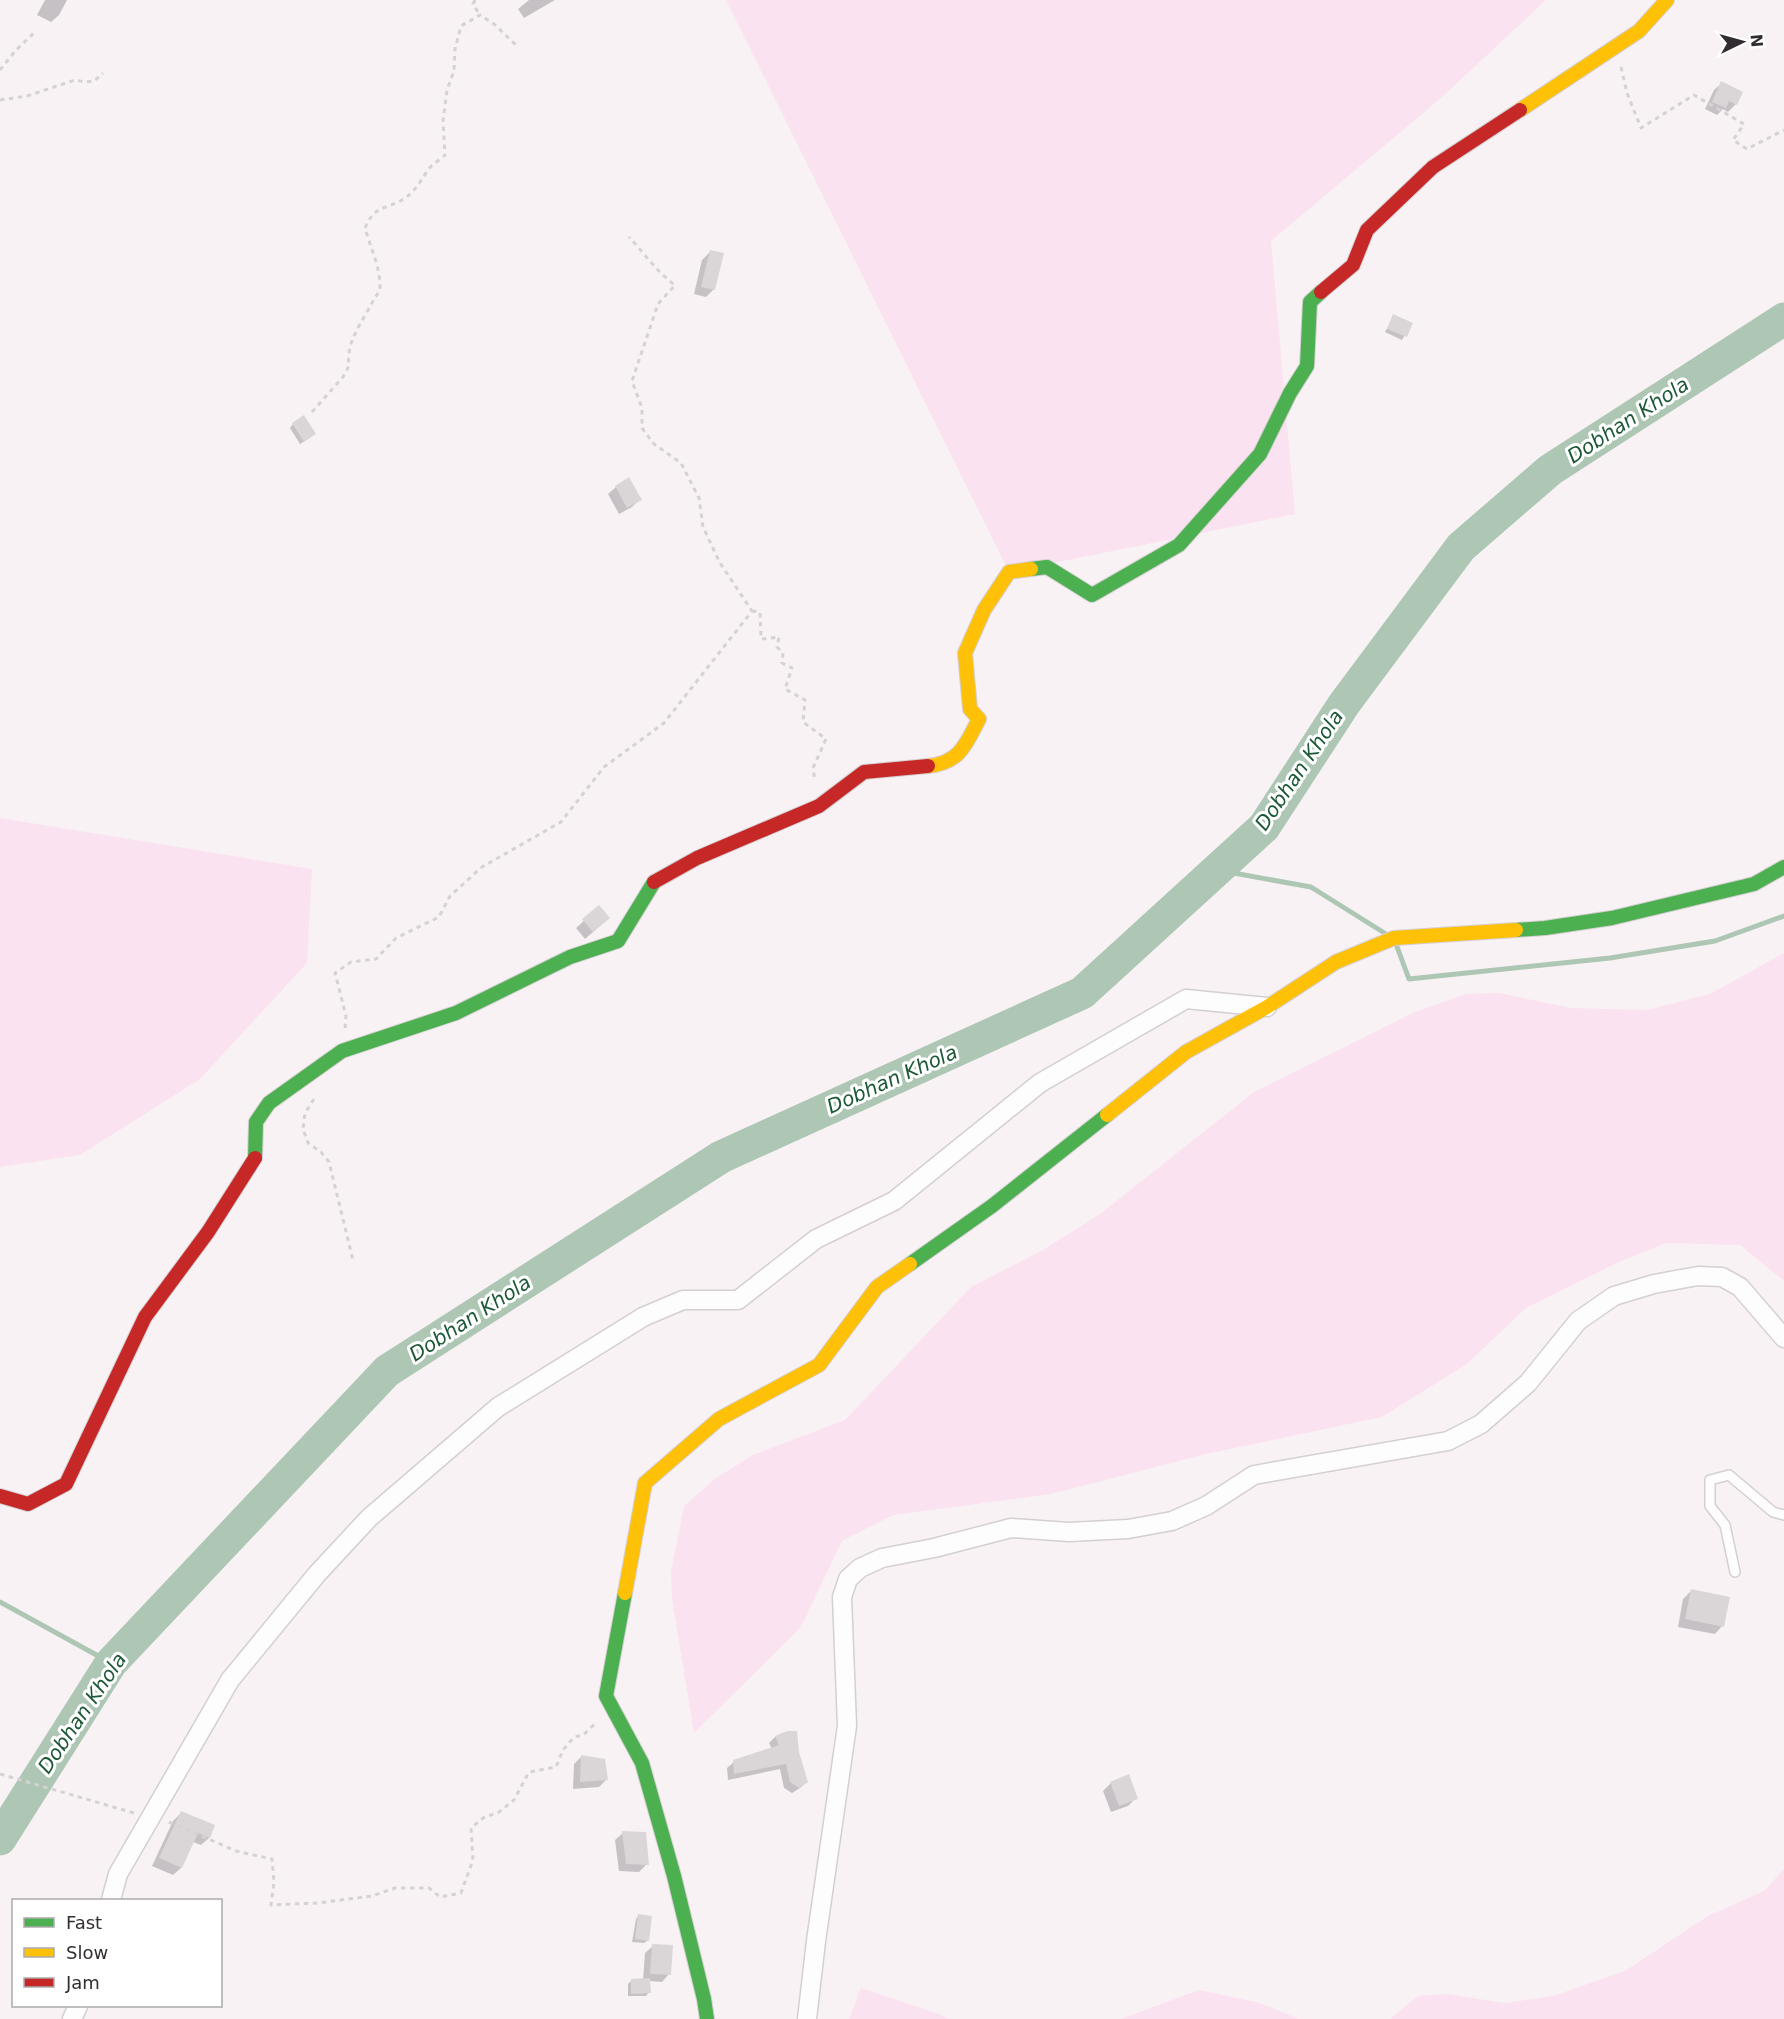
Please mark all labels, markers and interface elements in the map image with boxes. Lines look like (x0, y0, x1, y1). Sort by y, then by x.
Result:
north arrow (1712, 12, 1772, 72)
text: N (1746, 33, 1766, 48)
water label: Dobhan Khola (1563, 372, 1693, 468)
water label: Dobhan Khola (1250, 705, 1348, 835)
water label: Dobhan Khola (823, 1040, 961, 1118)
water label: Dobhan Khola (405, 1270, 535, 1366)
water label: Dobhan Khola (33, 1648, 131, 1778)
legend (12, 1899, 222, 2007)
text: Fast (66, 1912, 102, 1933)
text: Slow (66, 1942, 108, 1963)
text: Jam (65, 1972, 100, 1993)

